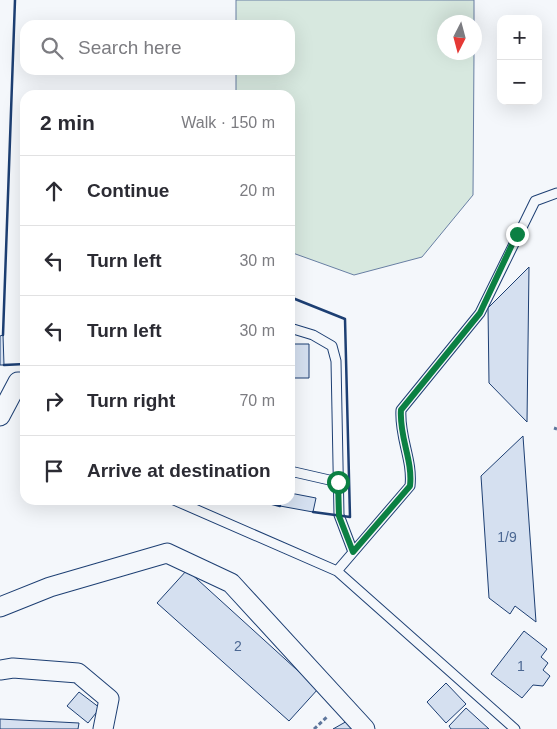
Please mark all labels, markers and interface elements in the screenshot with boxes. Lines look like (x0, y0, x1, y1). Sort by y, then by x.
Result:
north arrow (437, 15, 482, 60)
map controls (497, 15, 542, 105)
button: + (497, 15, 542, 60)
search box (20, 20, 295, 75)
icon: search (38, 34, 66, 62)
text: Search here (78, 37, 182, 58)
button: − (497, 60, 542, 105)
text: 2 min (40, 111, 95, 134)
text: Walk · 150 m (181, 114, 275, 131)
icon: ahead (40, 177, 68, 205)
text: Continue (87, 180, 169, 201)
text: 20 m (239, 182, 275, 199)
route end (506, 223, 529, 246)
icon: left (40, 247, 68, 275)
text: Turn left (87, 250, 162, 271)
text: 30 m (239, 252, 275, 269)
icon: left (40, 317, 68, 345)
text: Turn left (87, 320, 162, 341)
text: 30 m (239, 322, 275, 339)
icon: right (40, 387, 68, 415)
text: Turn right (87, 390, 175, 411)
text: 70 m (239, 392, 275, 409)
icon: arrive (40, 457, 68, 485)
text: Arrive at destination (87, 460, 271, 481)
route start (327, 471, 350, 494)
house number: 1/9 (497, 529, 517, 545)
house number: 2 (234, 638, 242, 654)
house number: 1 (517, 658, 525, 674)

